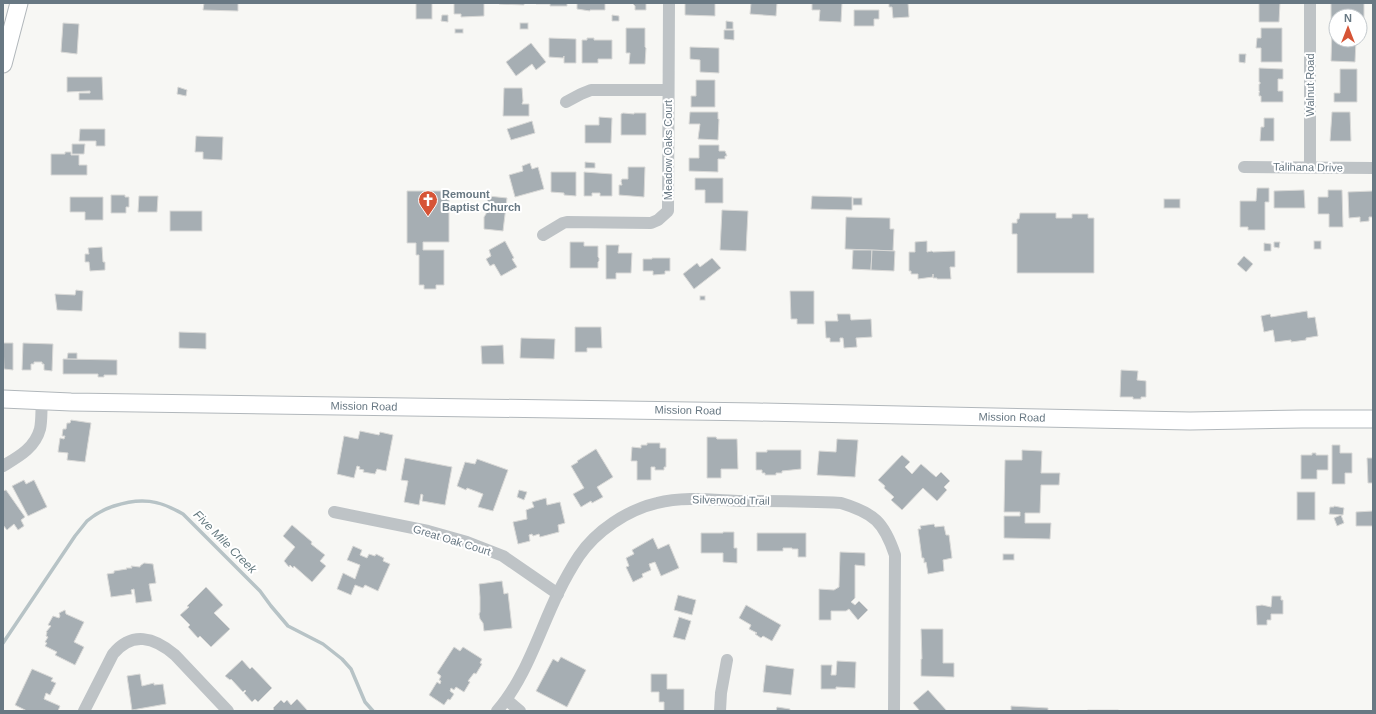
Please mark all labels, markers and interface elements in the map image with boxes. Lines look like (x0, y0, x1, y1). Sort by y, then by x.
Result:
north arrow (1328, 8, 1368, 48)
text: N (1344, 12, 1352, 24)
street label: Walnut Road (1304, 53, 1316, 117)
street label: Meadow Oaks Court (662, 100, 674, 200)
street label: Talihana Drive (1273, 160, 1343, 174)
place label: Remount Baptist Church (442, 188, 521, 213)
church icon: Remount Baptist Church (417, 189, 439, 217)
street label: Mission Road (331, 399, 397, 413)
street label: Mission Road (655, 403, 721, 417)
street label: Mission Road (979, 410, 1045, 424)
street label: Silverwood Trail (692, 493, 770, 507)
water label: Five Mile Creek (191, 508, 260, 577)
street label: Great Oak Court (412, 522, 492, 558)

